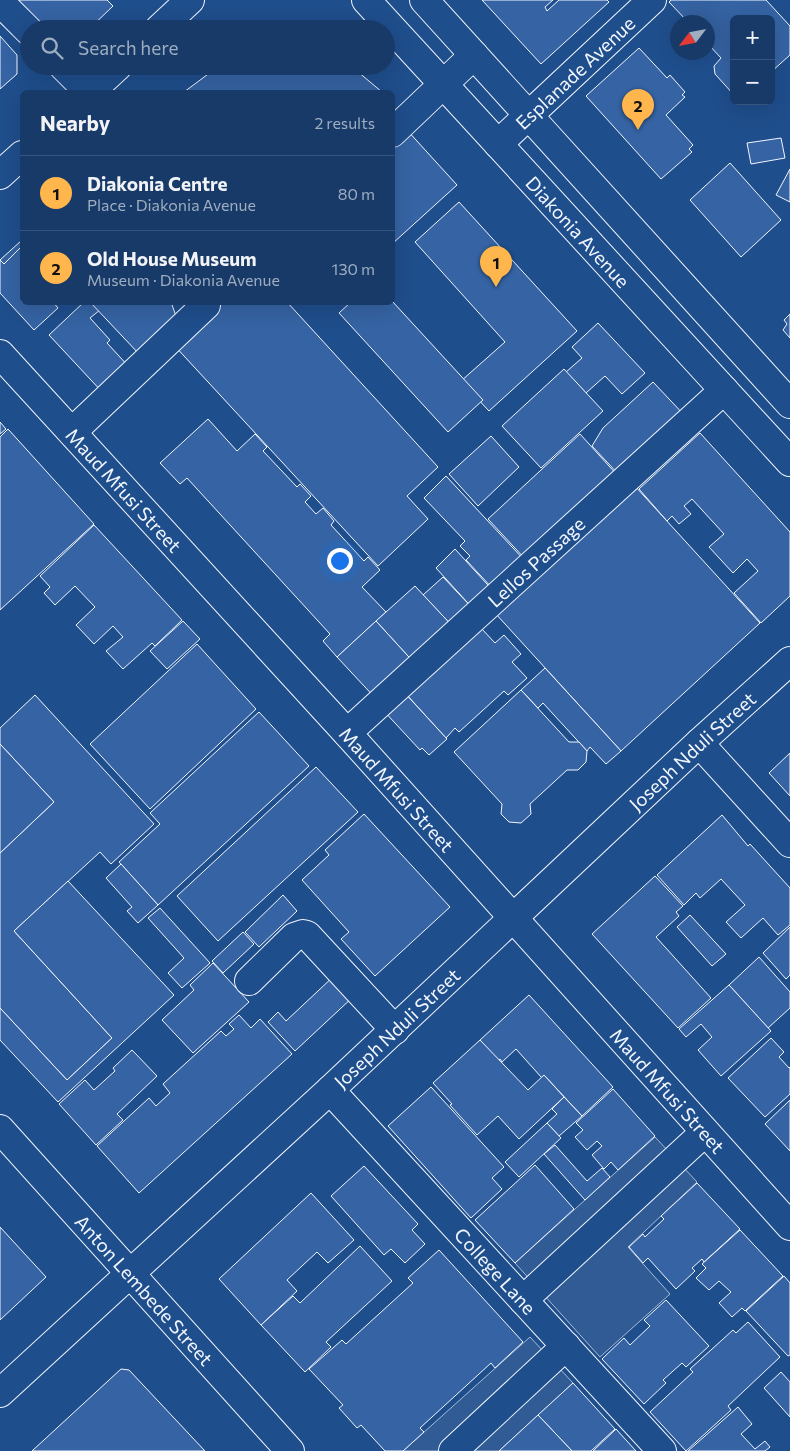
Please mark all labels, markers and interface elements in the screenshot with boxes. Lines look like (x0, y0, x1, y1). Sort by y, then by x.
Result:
street label: Esplanade Avenue (510, 11, 639, 134)
north arrow (670, 15, 715, 60)
map controls (730, 15, 775, 105)
button: + (730, 15, 775, 60)
search box (20, 20, 395, 75)
icon: search (38, 34, 66, 62)
text: Search here (78, 36, 178, 59)
button: − (730, 60, 775, 105)
pin: 2 (622, 89, 654, 130)
text: Nearby (40, 110, 110, 135)
text: 2 results (314, 113, 375, 132)
street label: Diakonia Avenue (522, 171, 635, 292)
text: Diakonia Centre (87, 172, 228, 195)
text: 1 (52, 184, 60, 203)
text: 80 m (338, 184, 375, 203)
text: Place · Diakonia Avenue (87, 195, 256, 214)
pin: 1 (480, 246, 512, 287)
text: Old House Museum (87, 247, 257, 270)
text: 2 (51, 259, 61, 278)
text: 130 m (332, 259, 375, 278)
text: Museum · Diakonia Avenue (87, 270, 280, 289)
street label: Maud Mfusi Street (62, 423, 187, 557)
street label: Lellos Passage (482, 511, 589, 611)
your location (327, 548, 353, 574)
street label: Joseph Nduli Street (624, 686, 760, 815)
street label: Maud Mfusi Street (335, 722, 459, 856)
street label: Joseph Nduli Street (329, 963, 464, 1092)
street label: Maud Mfusi Street (606, 1023, 730, 1157)
street label: Anton Lembede Street (71, 1209, 218, 1370)
street label: College Lane (450, 1222, 541, 1318)

